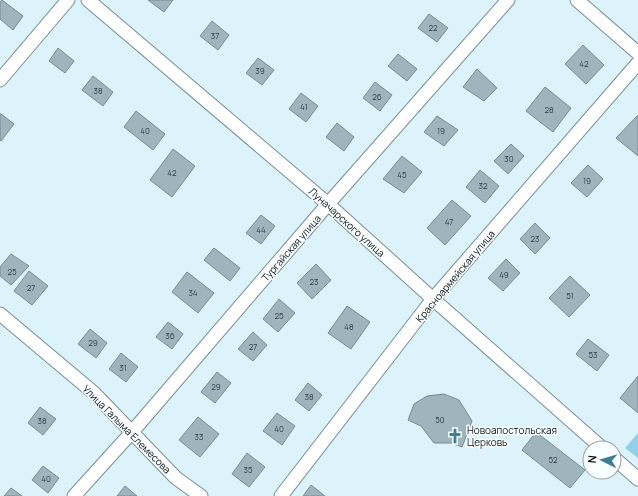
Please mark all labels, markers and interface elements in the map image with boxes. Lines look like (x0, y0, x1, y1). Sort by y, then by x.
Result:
house number: 22 (428, 22, 438, 33)
house number: 37 (211, 30, 219, 41)
house number: 42 (579, 58, 589, 69)
house number: 39 (255, 65, 265, 76)
house number: 38 (93, 85, 103, 96)
house number: 26 (372, 91, 382, 102)
house number: 41 (300, 101, 308, 112)
house number: 28 (544, 104, 554, 115)
house number: 40 (140, 125, 150, 136)
house number: 19 (437, 125, 445, 136)
house number: 30 (504, 153, 514, 164)
house number: 42 (167, 167, 177, 178)
house number: 45 (397, 169, 407, 180)
house number: 19 (583, 175, 591, 186)
house number: 32 (479, 180, 488, 191)
street label: Луначарского улица (306, 184, 388, 260)
street label: Тургайская улица (258, 212, 324, 284)
house number: 47 (445, 216, 453, 227)
house number: 44 (256, 224, 266, 235)
street label: Красноармейская улица (412, 227, 498, 325)
house number: 23 (531, 233, 539, 244)
house number: 25 (7, 266, 17, 277)
house number: 49 (499, 269, 509, 280)
house number: 23 (310, 276, 318, 287)
house number: 27 (27, 282, 35, 293)
house number: 34 (188, 287, 198, 298)
house number: 51 (566, 290, 574, 301)
house number: 25 (274, 310, 284, 321)
house number: 48 (344, 321, 354, 332)
house number: 36 (165, 330, 175, 341)
house number: 29 (88, 337, 98, 348)
house number: 27 (249, 341, 257, 352)
house number: 53 (588, 349, 598, 360)
house number: 31 (119, 362, 127, 373)
house number: 29 (211, 381, 221, 392)
street label: Улица Галыма Елемесова (80, 382, 174, 476)
house number: 38 (304, 391, 314, 402)
house number: 50 (435, 414, 445, 425)
house number: 38 (37, 415, 47, 426)
house number: 40 (274, 423, 284, 434)
place label: Новоапостольская Церковь (467, 423, 557, 449)
church icon: Новоапостольская Церковь (446, 427, 464, 445)
house number: 33 (195, 431, 203, 442)
north arrow (582, 440, 622, 480)
house number: 52 (549, 454, 558, 465)
text: N (584, 454, 599, 464)
house number: 35 (243, 464, 253, 475)
house number: 40 (41, 473, 51, 484)

